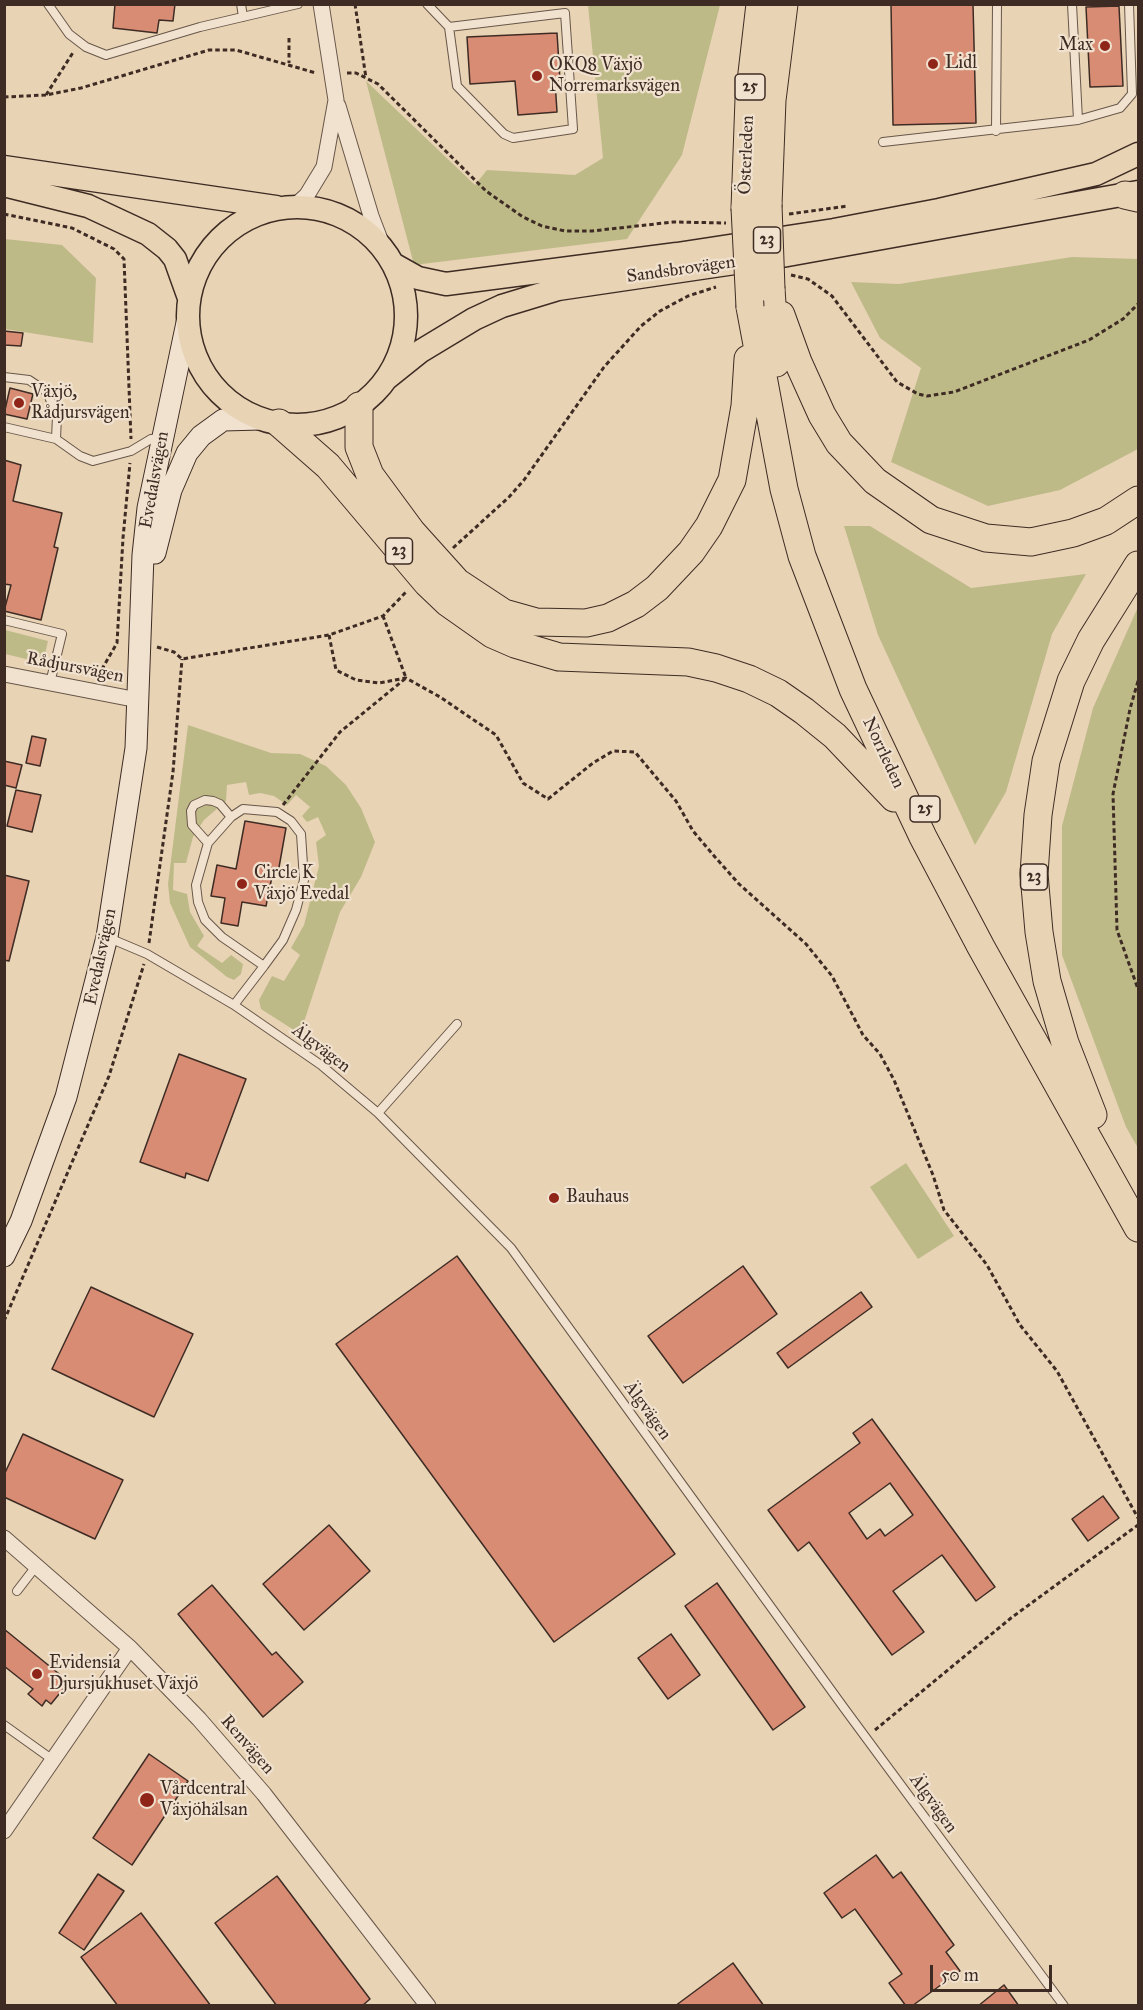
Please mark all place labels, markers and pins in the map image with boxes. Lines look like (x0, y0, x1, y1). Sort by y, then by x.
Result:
place label: Max (1059, 35, 1093, 57)
marker: Max (1098, 39, 1112, 53)
place label: Lidl (945, 53, 977, 75)
place label: OKQ8 Växjö Norremarksvägen (549, 55, 680, 98)
marker: Lidl (926, 57, 940, 71)
marker: OKQ8 Växjö Norremarksvägen (530, 69, 544, 83)
place label: Växjö, Rådjursvägen (31, 382, 129, 424)
marker: Växjö, Rådjursvägen (12, 396, 26, 410)
place label: Circle K Växjö Evedal (254, 863, 349, 906)
marker: Circle K Växjö Evedal (235, 877, 249, 891)
place label: Bauhaus (566, 1187, 629, 1209)
marker: Bauhaus (547, 1191, 561, 1205)
place label: Evidensia Djursjukhuset Växjö (49, 1653, 198, 1696)
marker: Evidensia Djursjukhuset Växjö (30, 1667, 44, 1681)
place label: Vårdcentral Växjöhälsan (160, 1779, 248, 1822)
marker: Vårdcentral Växjöhälsan (138, 1791, 156, 1809)

